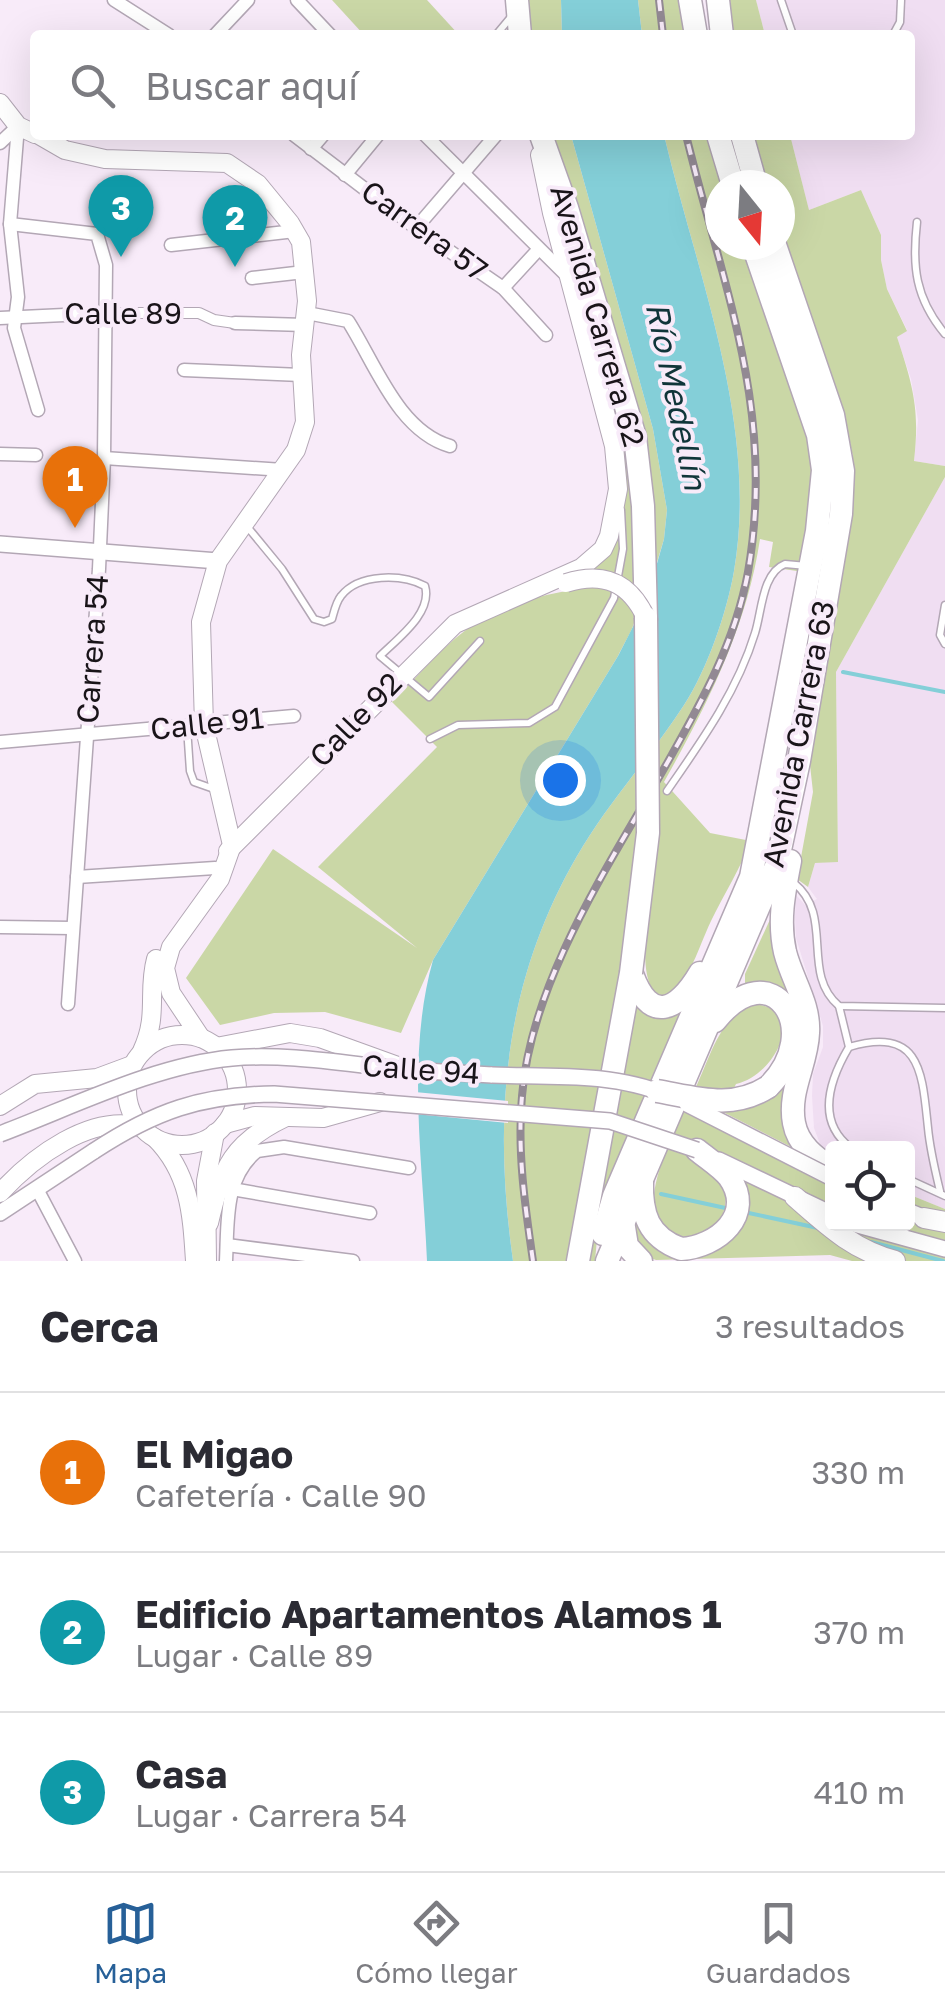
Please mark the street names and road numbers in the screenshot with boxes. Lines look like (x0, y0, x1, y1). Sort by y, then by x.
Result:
street label: Carrera 57 (355, 172, 495, 288)
street label: Avenida Carrera 62 (543, 181, 653, 451)
street label: Calle 89 (64, 295, 182, 331)
street label: Carrera 54 (69, 573, 115, 725)
street label: Avenida Carrera 63 (755, 598, 842, 870)
street label: Calle 92 (302, 665, 409, 774)
street label: Calle 91 (148, 699, 265, 747)
street label: Calle 94 (361, 1047, 481, 1091)

